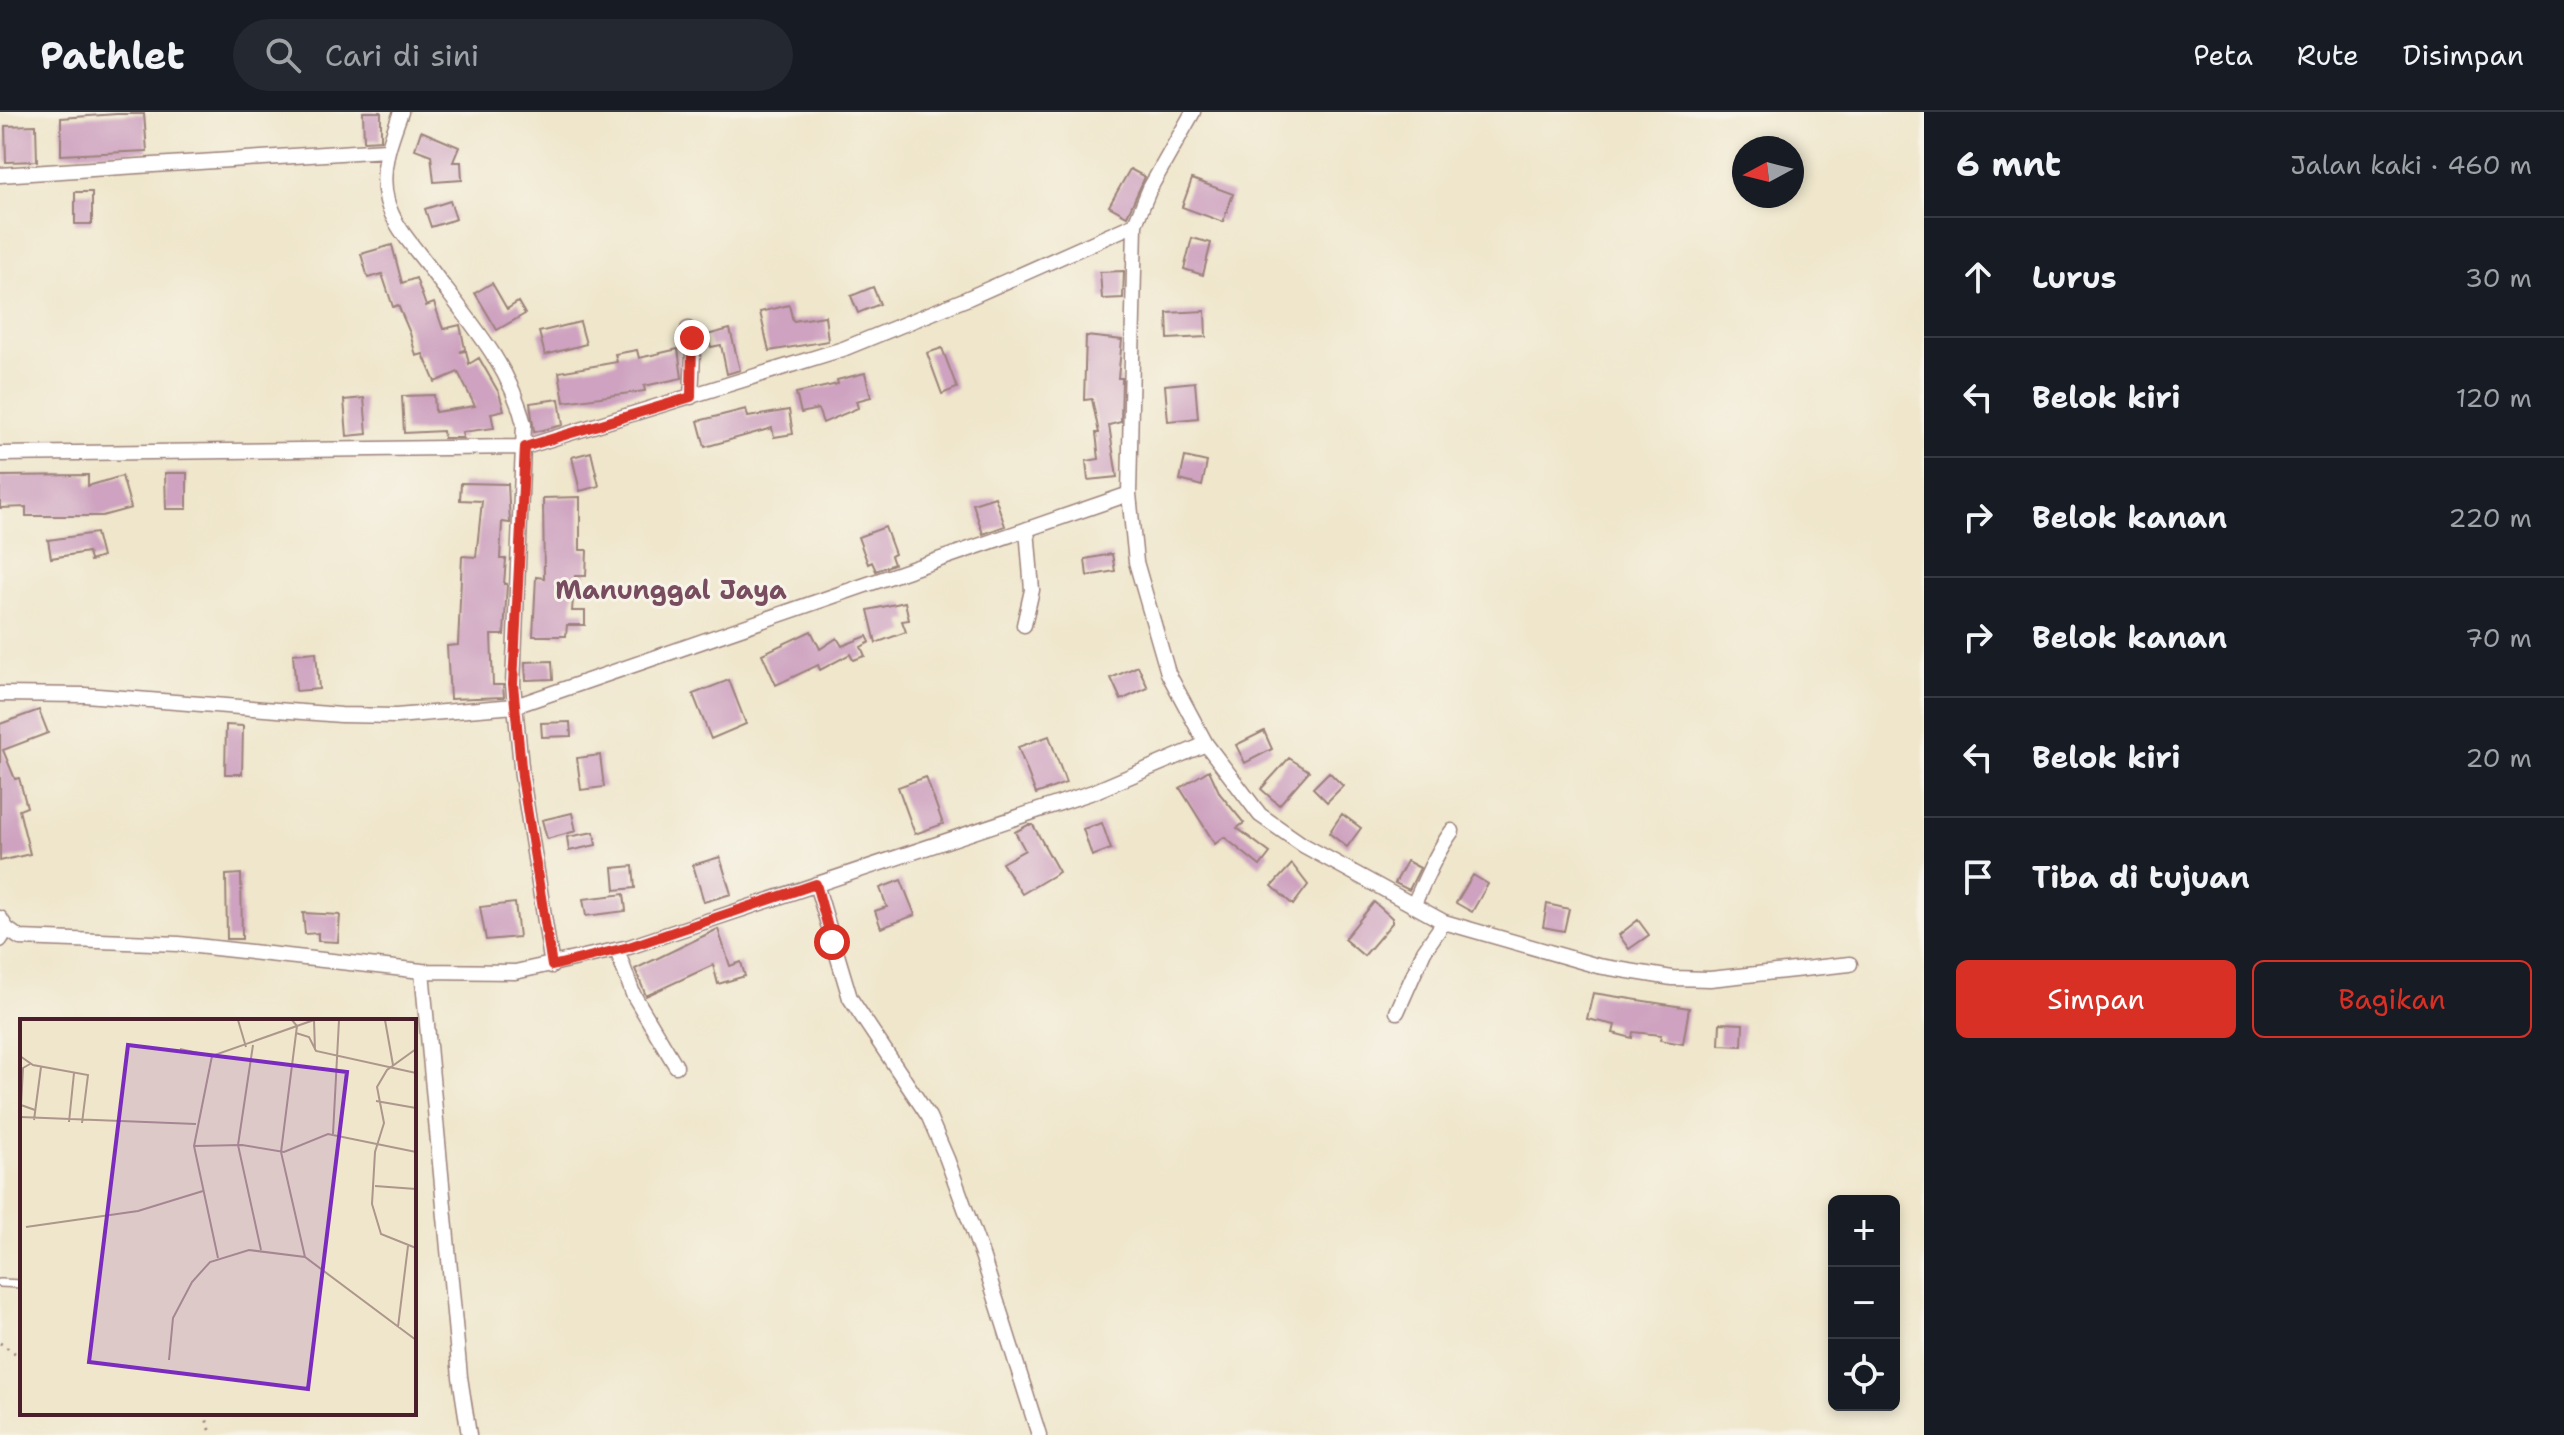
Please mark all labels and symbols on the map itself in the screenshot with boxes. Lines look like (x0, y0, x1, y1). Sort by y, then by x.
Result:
north arrow (1732, 136, 1804, 208)
route end (674, 320, 710, 356)
district label: Manunggal Jaya (555, 572, 787, 607)
route start (814, 924, 850, 960)
inset map (20, 1019, 416, 1415)

